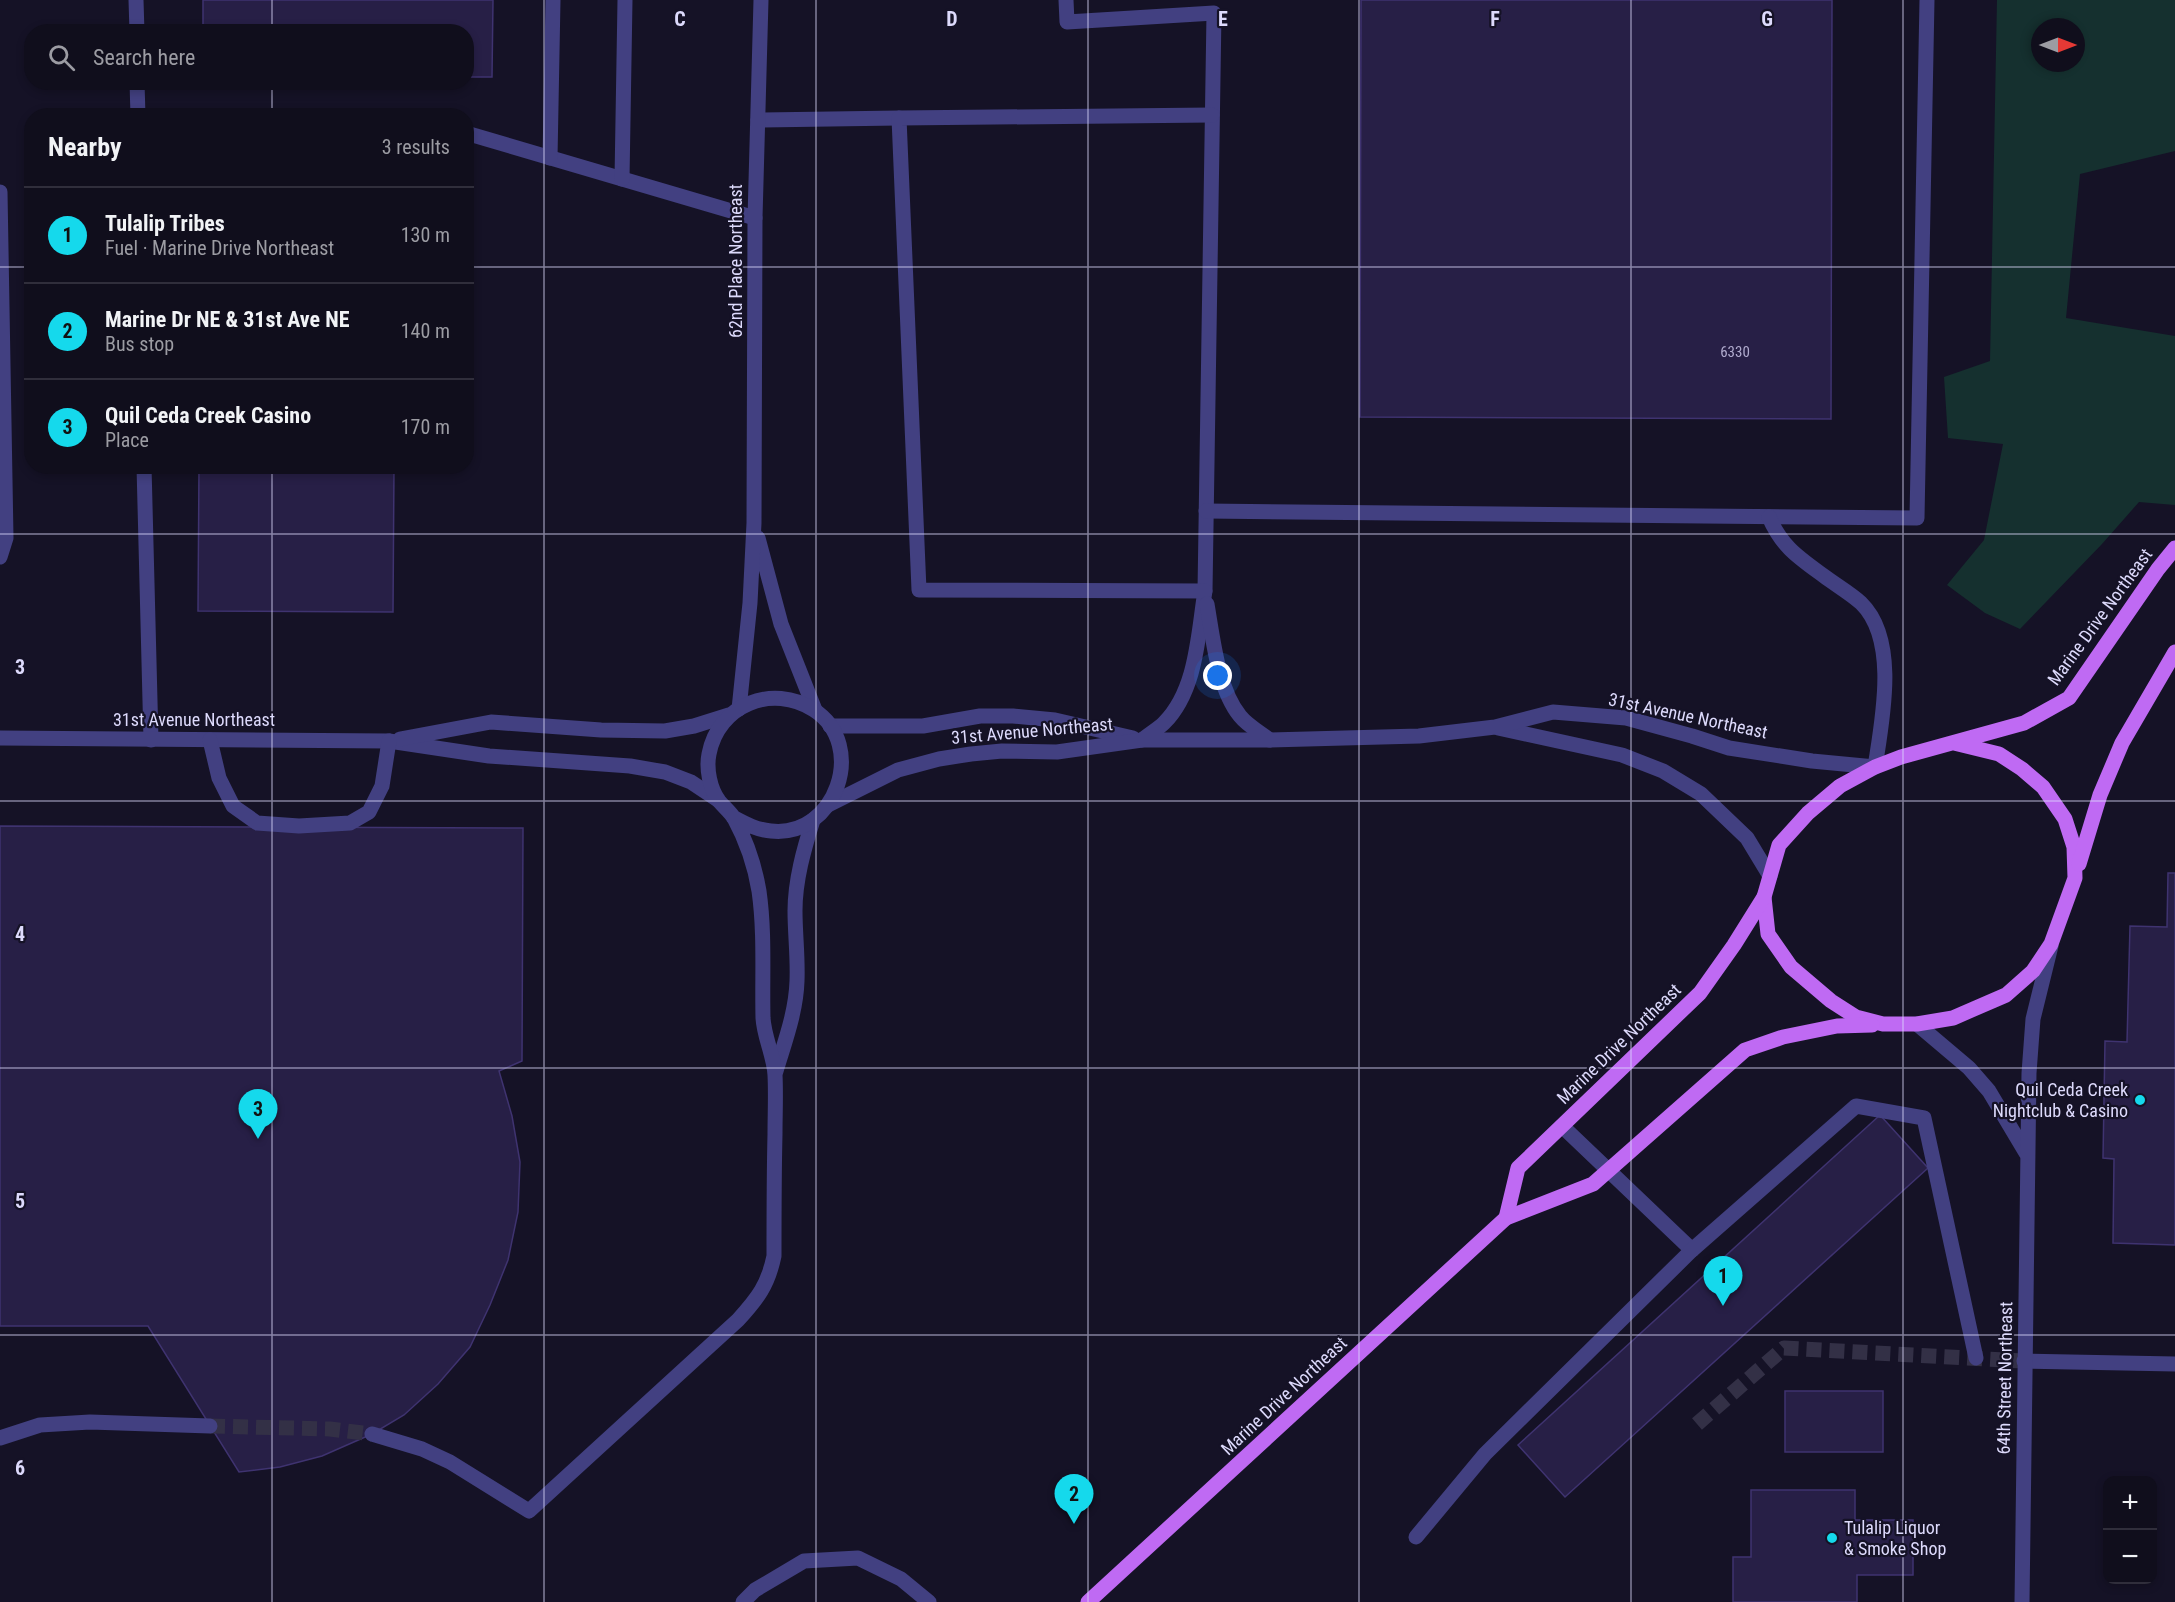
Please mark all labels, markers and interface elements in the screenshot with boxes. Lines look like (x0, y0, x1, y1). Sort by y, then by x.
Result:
text: C (674, 7, 686, 31)
text: D (946, 7, 958, 31)
text: E (1218, 7, 1228, 31)
text: F (1490, 7, 1500, 31)
text: G (1761, 7, 1773, 31)
north arrow (2031, 18, 2085, 72)
search box (24, 24, 474, 90)
icon: search (45, 41, 78, 74)
text: Search here (93, 45, 195, 70)
text: Nearby (48, 132, 122, 162)
text: 3 results (382, 135, 450, 159)
street label: 62nd Place Northeast (725, 184, 746, 338)
text: Tulalip Tribes (105, 211, 225, 236)
text: 1 (62, 223, 73, 247)
text: 130 m (401, 223, 450, 247)
text: Fuel · Marine Drive Northeast (105, 236, 334, 260)
text: Marine Dr NE & 31st Ave NE (105, 307, 349, 332)
text: 2 (62, 319, 73, 343)
text: 140 m (401, 319, 450, 343)
text: Bus stop (105, 332, 174, 356)
house number: 6330 (1720, 343, 1750, 361)
text: Quil Ceda Creek Casino (105, 403, 311, 428)
text: 3 (62, 415, 73, 439)
text: 170 m (401, 415, 450, 439)
text: Place (105, 428, 149, 452)
street label: Marine Drive Northeast (2043, 544, 2156, 689)
text: 3 (15, 655, 25, 679)
your location (1203, 661, 1232, 690)
street label: 31st Avenue Northeast (1607, 688, 1770, 743)
street label: 31st Avenue Northeast (113, 709, 275, 730)
street label: 31st Avenue Northeast (950, 713, 1114, 748)
text: 4 (15, 922, 25, 946)
street label: Marine Drive Northeast (1552, 979, 1685, 1108)
place label: Quil Ceda Creek Nightclub & Casino (1993, 1079, 2128, 1121)
pin: 3 (238, 1090, 278, 1139)
marker: Quil Ceda Creek Nightclub & Casino (2133, 1093, 2147, 1107)
text: 5 (15, 1189, 25, 1213)
pin: 1 (1704, 1256, 1742, 1306)
street label: 64th Street Northeast (1993, 1301, 2016, 1455)
street label: Marine Drive Northeast (1217, 1332, 1351, 1459)
text: 6 (15, 1456, 25, 1480)
pin: 2 (1054, 1474, 1094, 1524)
map controls (2103, 1476, 2157, 1584)
button: + (2103, 1476, 2157, 1530)
place label: Tulalip Liquor & Smoke Shop (1844, 1517, 1946, 1559)
button: − (2103, 1530, 2157, 1584)
marker: Tulalip Liquor & Smoke Shop (1825, 1531, 1839, 1545)

